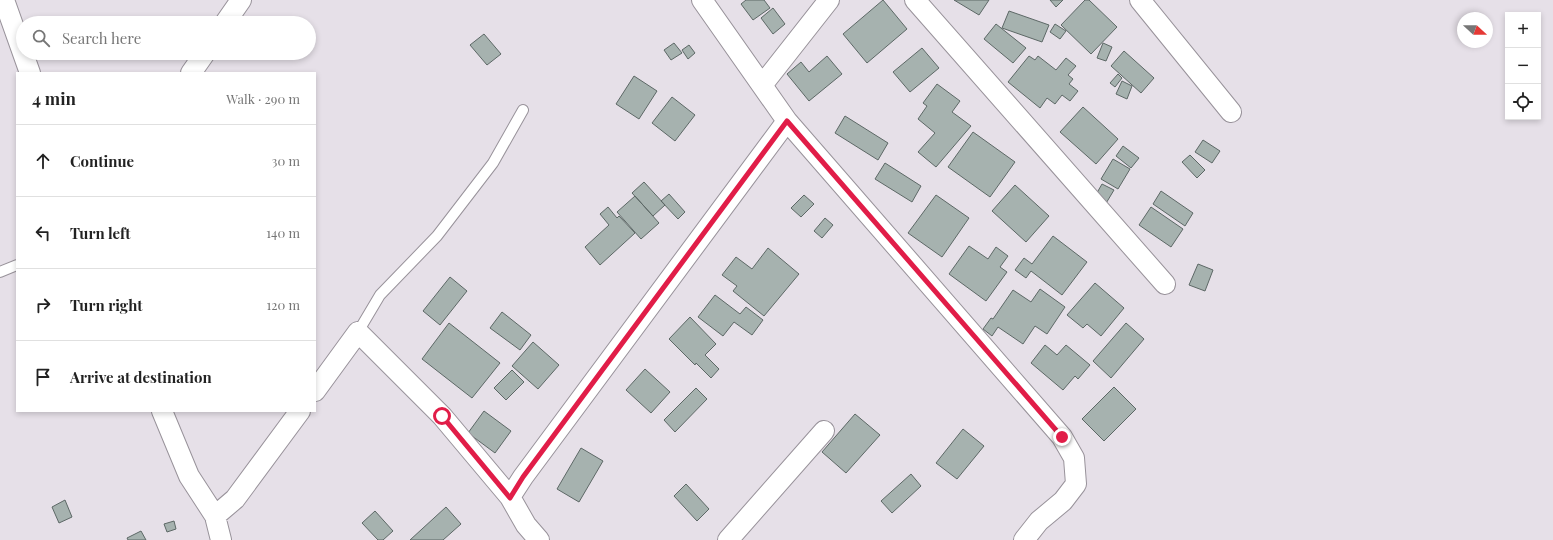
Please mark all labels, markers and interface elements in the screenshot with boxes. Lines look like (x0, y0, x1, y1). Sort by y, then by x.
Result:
north arrow (1457, 12, 1493, 48)
map controls (1505, 12, 1541, 120)
button: + (1505, 12, 1541, 48)
search box (16, 16, 316, 60)
icon: search (30, 27, 52, 49)
text: Search here (62, 28, 141, 48)
button: − (1505, 48, 1541, 84)
button: locate (1505, 84, 1541, 120)
text: 4 min (32, 87, 76, 109)
text: Walk · 290 m (226, 90, 300, 107)
icon: ahead (32, 150, 54, 172)
text: Continue (70, 151, 134, 171)
text: 30 m (272, 152, 300, 169)
icon: left (32, 222, 54, 244)
text: Turn left (70, 223, 131, 243)
text: 140 m (266, 224, 300, 241)
icon: right (32, 294, 54, 316)
text: Turn right (70, 295, 143, 315)
text: 120 m (266, 296, 300, 313)
icon: arrive (32, 366, 54, 388)
text: Arrive at destination (70, 367, 212, 387)
route start (433, 407, 451, 425)
route end (1053, 428, 1071, 446)

